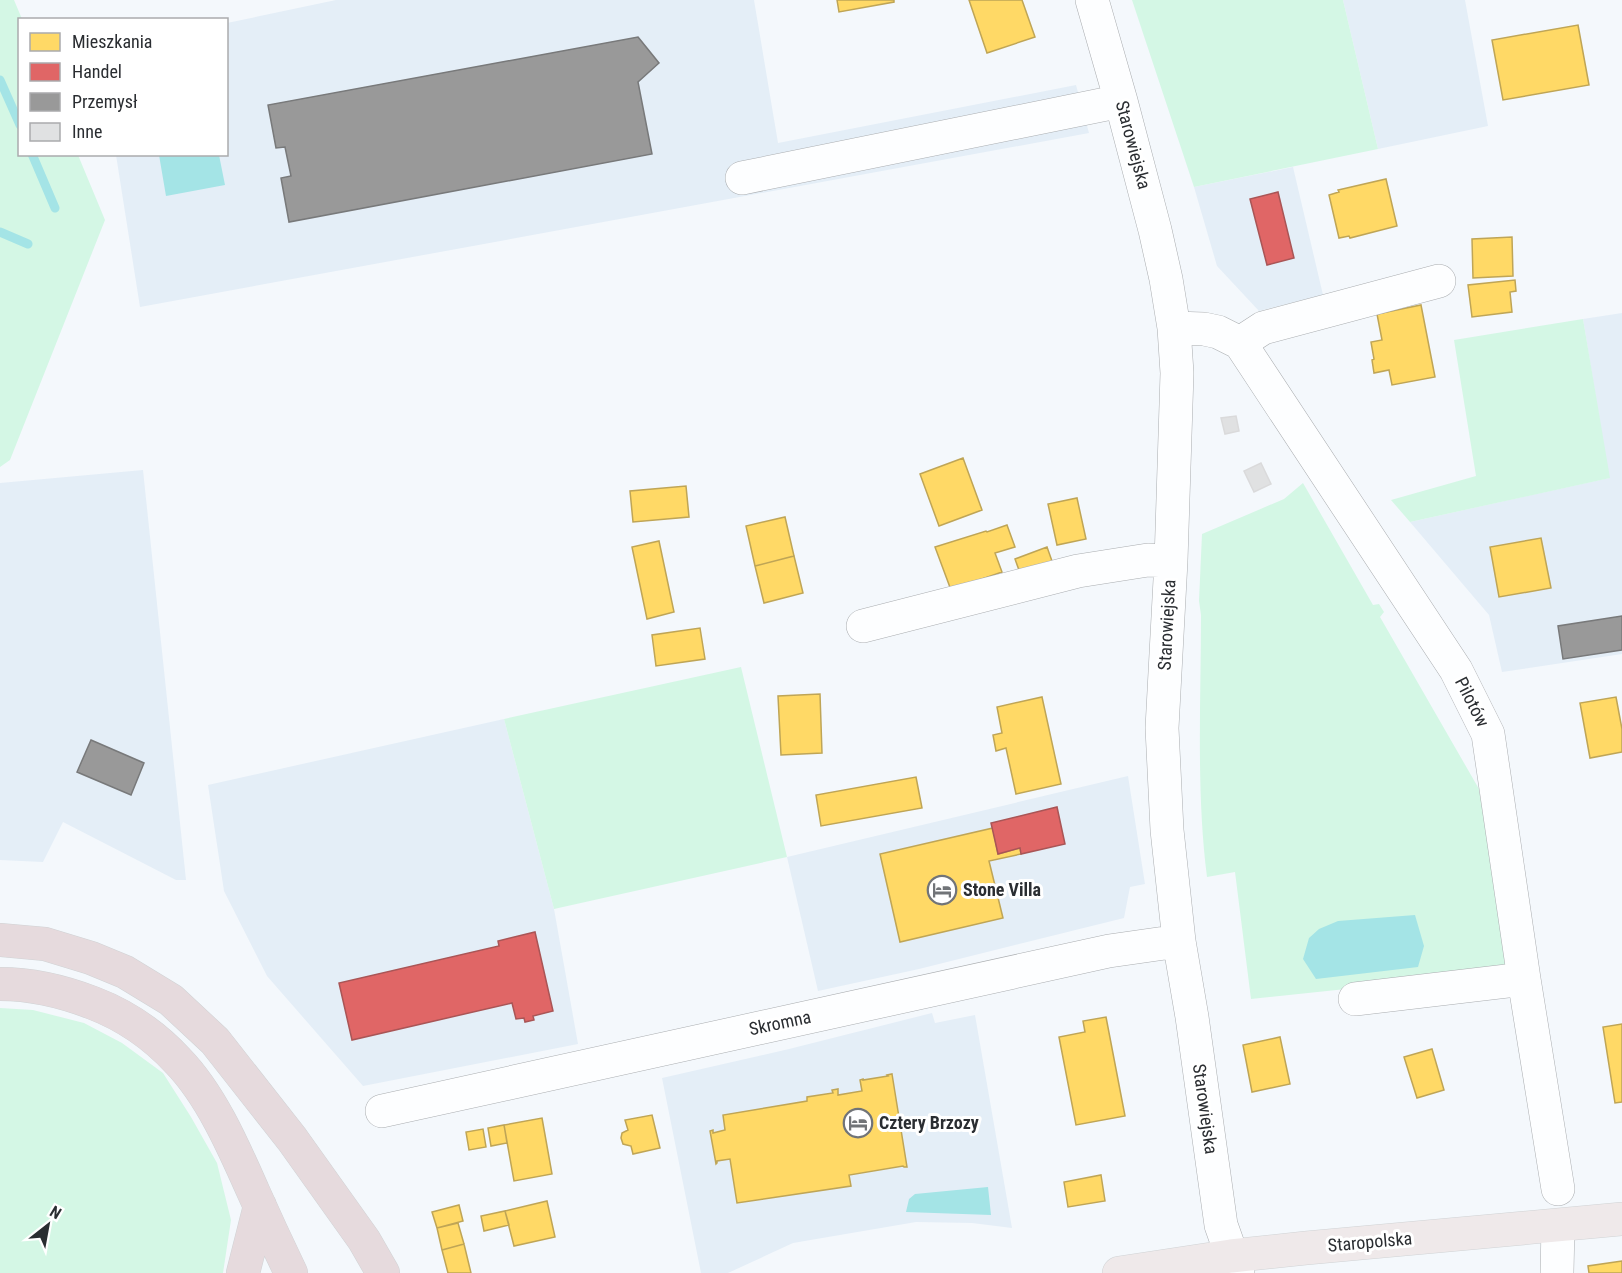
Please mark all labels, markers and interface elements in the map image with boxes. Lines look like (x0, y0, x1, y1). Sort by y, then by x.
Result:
legend (18, 18, 228, 156)
text: Mieszkania (72, 31, 152, 52)
text: Handel (72, 61, 122, 82)
text: Przemysł (72, 91, 138, 112)
street label: Starowiejska (1112, 98, 1155, 191)
text: Inne (72, 121, 102, 142)
street label: Starowiejska (1154, 579, 1179, 671)
street label: Pilotów (1451, 673, 1494, 730)
hotel icon: Stone Villa (926, 874, 958, 906)
place label: Stone Villa (963, 879, 1041, 900)
street label: Skromna (747, 1006, 813, 1039)
street label: Starowiejska (1189, 1062, 1222, 1155)
hotel icon: Cztery Brzozy (842, 1107, 874, 1139)
place label: Cztery Brzozy (879, 1112, 979, 1133)
north arrow (18, 1195, 78, 1255)
text: N (46, 1202, 65, 1223)
street label: Staropolska (1327, 1227, 1413, 1256)

